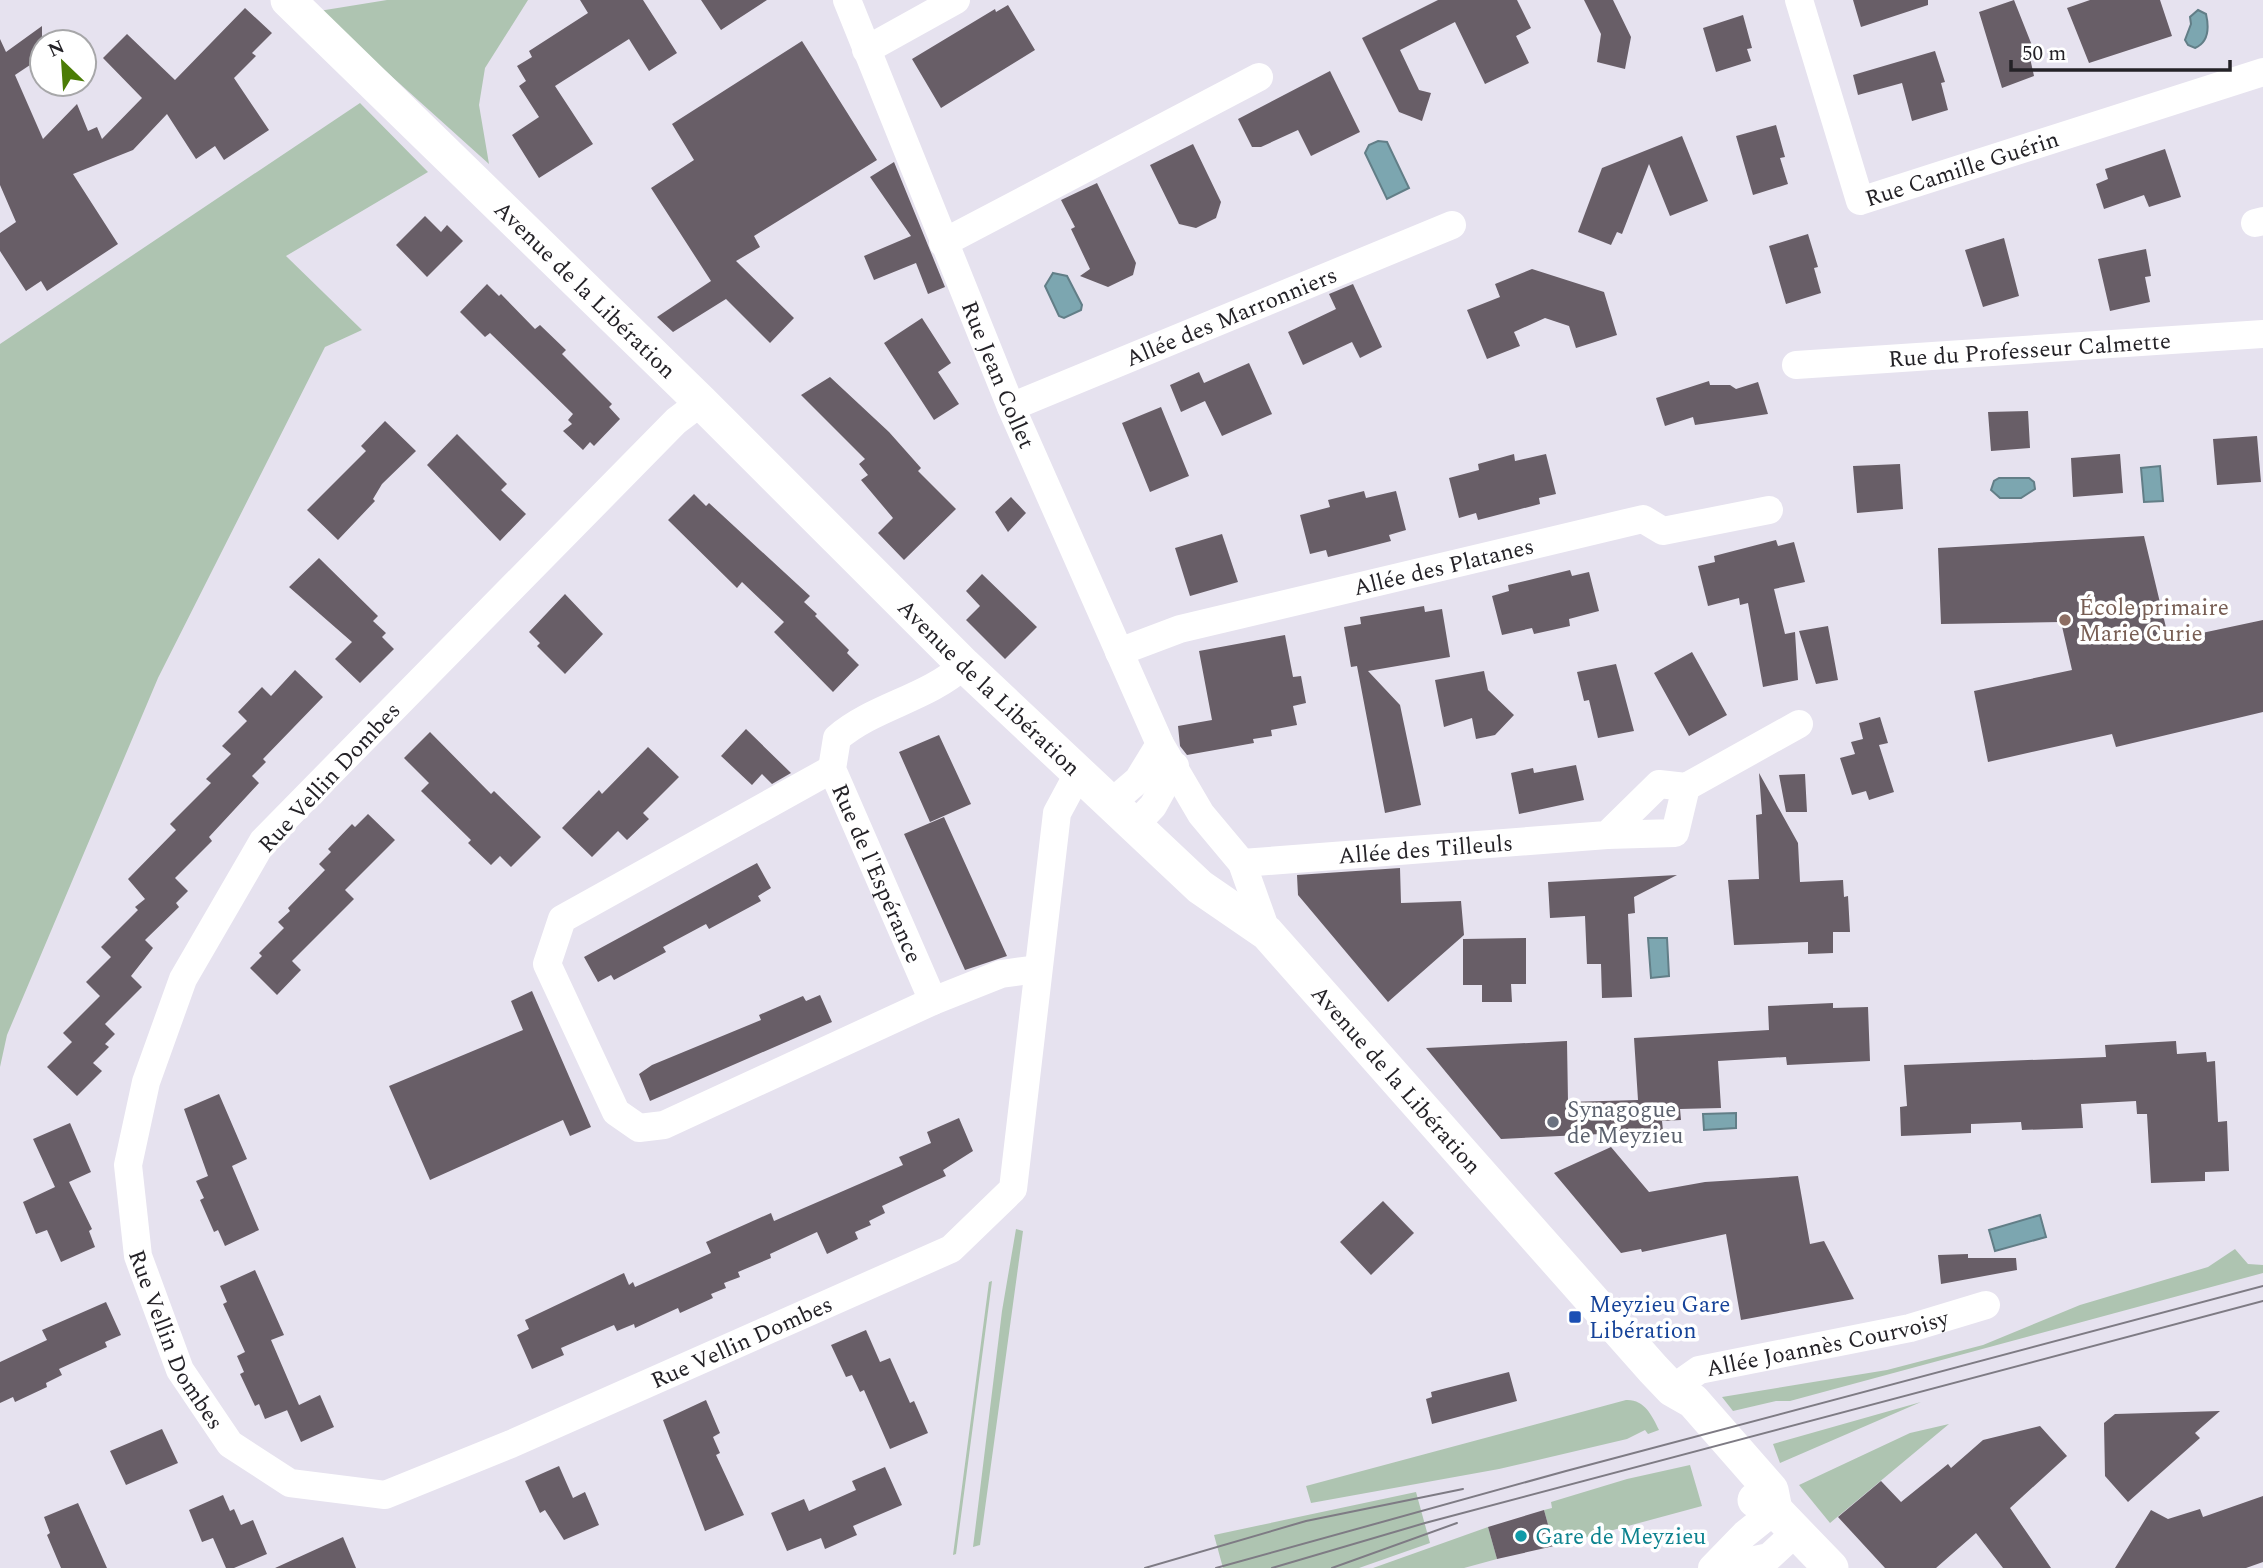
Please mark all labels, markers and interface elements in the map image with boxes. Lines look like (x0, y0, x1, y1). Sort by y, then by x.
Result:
north arrow (28, 28, 98, 98)
scale bar (2011, 28, 2230, 72)
text: N (43, 33, 70, 65)
text: 50 m (2022, 38, 2066, 70)
street label: Rue Camille Guérin (1861, 122, 2064, 217)
street label: Avenue de la Libération (485, 193, 684, 388)
street label: Allée des Marronniers (1120, 258, 1343, 377)
street label: Rue Jean Collet (951, 296, 1043, 455)
street label: Rue du Professeur Calmette (1887, 324, 2172, 378)
street label: Allée des Platanes (1350, 529, 1538, 606)
place label: École primaire Marie Curie (2079, 591, 2229, 652)
street label: Avenue de la Libération (889, 592, 1088, 785)
marker: École primaire Marie Curie (2057, 612, 2073, 628)
street label: Rue Vellin Dombes (251, 695, 410, 862)
street label: Rue de l'Espérance (821, 778, 930, 969)
street label: Allée des Tilleuls (1337, 826, 1514, 875)
street label: Avenue de la Libération (1302, 978, 1489, 1183)
place label: Synagogue de Meyzieu (1567, 1093, 1683, 1154)
marker: Synagogue de Meyzieu (1545, 1114, 1561, 1130)
street label: Rue Vellin Dombes (118, 1245, 232, 1437)
street label: Rue Vellin Dombes (645, 1288, 839, 1399)
place label: Meyzieu Gare Libération (1589, 1288, 1730, 1349)
street label: Allée Joannès Courvoisy (1703, 1301, 1954, 1387)
marker: Meyzieu Gare Libération (1567, 1309, 1583, 1325)
place label: Gare de Meyzieu (1535, 1520, 1706, 1555)
marker: Gare de Meyzieu (1513, 1528, 1529, 1544)

